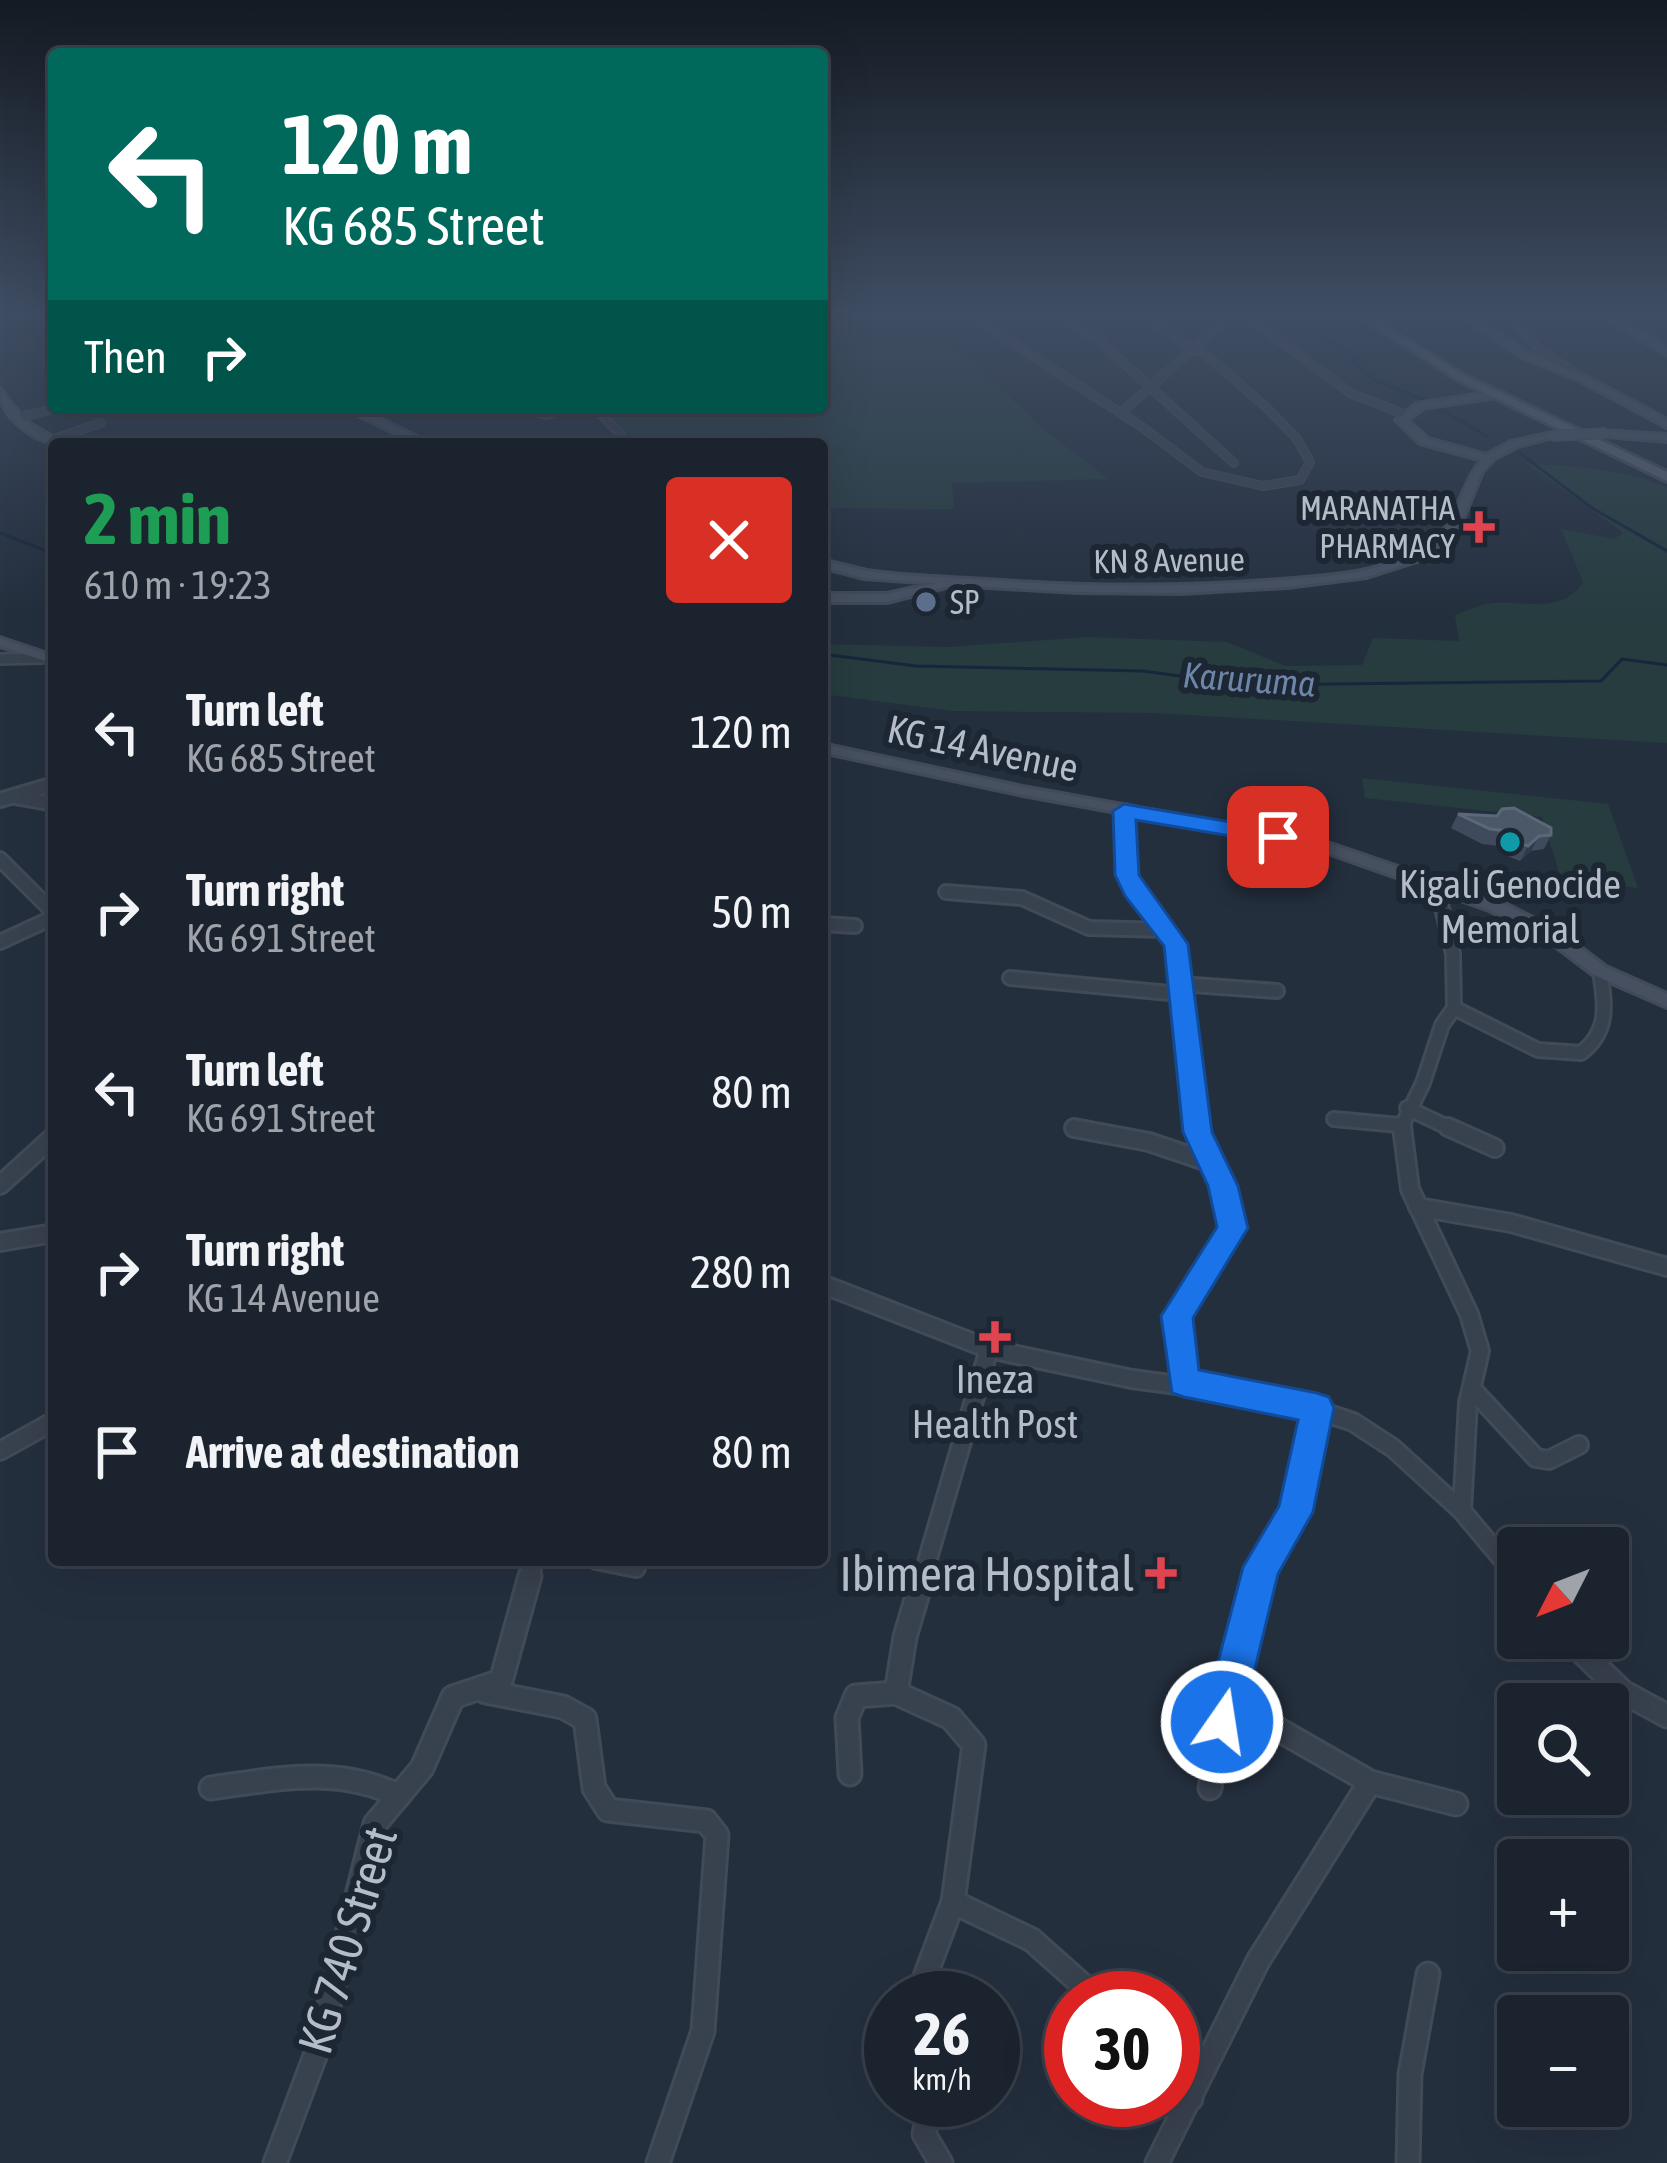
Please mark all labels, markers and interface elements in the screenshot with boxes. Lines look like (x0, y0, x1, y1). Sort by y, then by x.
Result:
icon: left (84, 96, 240, 252)
text: 120 m (282, 96, 472, 192)
text: KG 685 Street (282, 195, 545, 256)
icon: right (191, 324, 257, 390)
text: Then (84, 331, 167, 383)
text: 2 min (84, 477, 231, 559)
button: close (666, 477, 792, 603)
place label: MARANATHA PHARMACY (1300, 489, 1456, 565)
marker: MARANATHA PHARMACY (1466, 514, 1492, 540)
street label: KN 8 Avenue (1093, 540, 1245, 580)
text: 610 m · 19:23 (84, 563, 272, 607)
place label: SP (950, 583, 980, 621)
marker: SP (913, 589, 939, 615)
water label: Karuruma (1182, 653, 1317, 705)
text: Turn left (186, 684, 324, 736)
icon: left (84, 699, 150, 765)
text: 120 m (690, 706, 792, 758)
street label: KG 14 Avenue (884, 706, 1082, 790)
text: KG 685 Street (186, 736, 376, 780)
pin (1227, 786, 1329, 888)
icon: arrive (1245, 804, 1311, 870)
marker: Kigali Genocide Memorial (1497, 829, 1523, 855)
place label: Kigali Genocide Memorial (1399, 862, 1621, 951)
text: Turn right (186, 864, 344, 916)
icon: right (84, 879, 150, 945)
text: 50 m (711, 886, 792, 938)
text: KG 691 Street (186, 916, 376, 960)
text: Turn left (186, 1044, 324, 1096)
icon: left (84, 1059, 150, 1125)
text: 80 m (711, 1066, 792, 1118)
text: KG 691 Street (186, 1096, 376, 1140)
text: Turn right (186, 1224, 344, 1276)
icon: right (84, 1239, 150, 1305)
text: 280 m (690, 1246, 792, 1298)
text: KG 14 Avenue (186, 1276, 380, 1320)
marker: Ineza Health Post (982, 1324, 1008, 1350)
place label: Ineza Health Post (912, 1357, 1078, 1446)
icon: arrive (84, 1419, 150, 1485)
text: Arrive at destination (186, 1426, 520, 1478)
text: 80 m (711, 1426, 792, 1478)
north arrow (1497, 1527, 1629, 1659)
map controls (1497, 1527, 1629, 2127)
place label: Ibimera Hospital (839, 1546, 1134, 1601)
marker: Ibimera Hospital (1145, 1557, 1177, 1589)
position arrow (1159, 1659, 1285, 1785)
button: search (1497, 1683, 1629, 1815)
street label: KG 740 Street (287, 1820, 407, 2060)
button: + (1497, 1839, 1629, 1971)
speed limit sign: 30 (1044, 1971, 1200, 2127)
button: − (1497, 1995, 1629, 2127)
text: 26 (914, 1999, 970, 2068)
text: km/h (912, 2062, 972, 2096)

